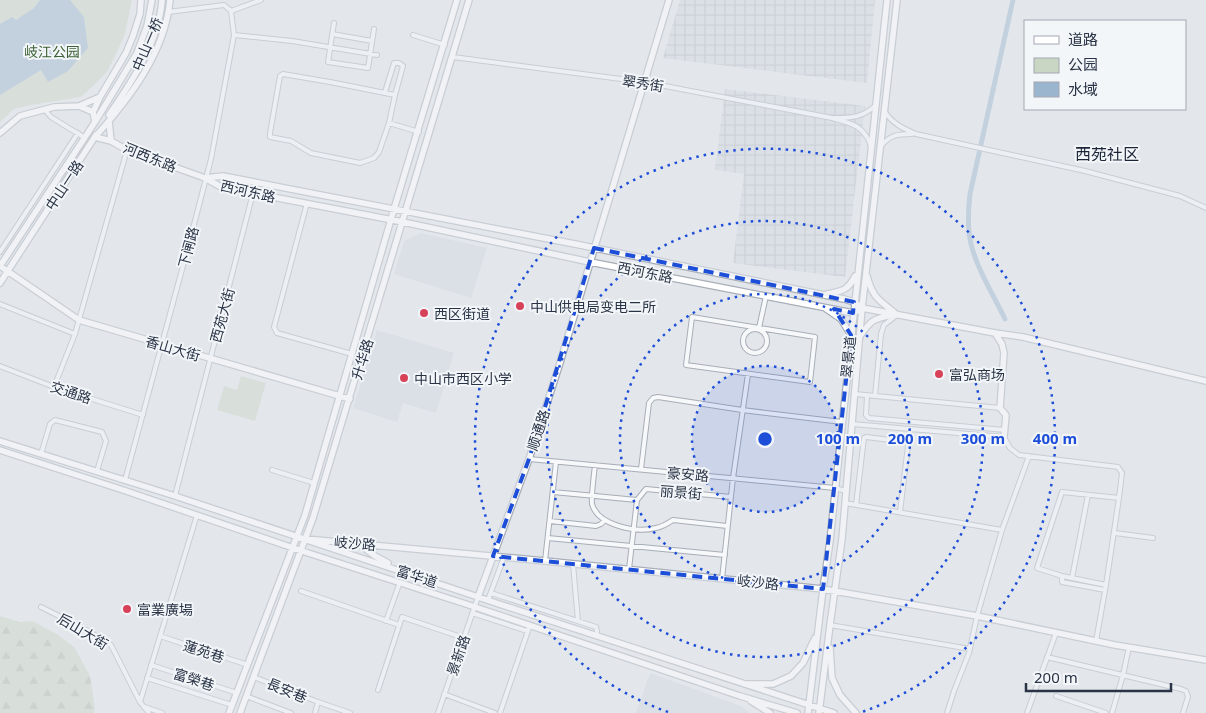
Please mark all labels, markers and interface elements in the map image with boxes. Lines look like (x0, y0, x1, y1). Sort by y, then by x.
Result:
street label: 中山一桥 (127, 15, 167, 73)
legend (1024, 20, 1186, 110)
text: 道路 (1068, 29, 1098, 49)
park label: 岐江公园 (24, 42, 80, 61)
text: 公园 (1068, 54, 1098, 74)
street label: 翠秀街 (621, 70, 665, 96)
text: 水域 (1068, 79, 1098, 99)
street label: 河西东路 (120, 138, 180, 176)
district label: 西苑社区 (1075, 143, 1139, 165)
street label: 中山一路 (41, 156, 87, 214)
street label: 西河东路 (219, 175, 277, 207)
street label: 下闸路 (173, 224, 203, 270)
street label: 西河东路 (616, 257, 674, 287)
street label: 西苑大街 (206, 285, 238, 345)
place label: 中山供电局变电二所 (530, 297, 656, 316)
marker: 中山供电局变电二所 (514, 300, 526, 312)
place label: 西区街道 (434, 304, 490, 323)
marker: 西区街道 (418, 307, 430, 319)
street label: 香山大街 (143, 331, 203, 365)
street label: 翠景道 (836, 335, 860, 379)
street label: 升华路 (347, 336, 377, 382)
place label: 富弘商场 (949, 365, 1005, 384)
marker: 富弘商场 (933, 368, 945, 380)
place label: 中山市西区小学 (414, 369, 512, 388)
marker: 中山市西区小学 (398, 372, 410, 384)
street label: 交通路 (48, 376, 94, 408)
street label: 顺通路 (522, 407, 554, 453)
text: 100 m (816, 428, 860, 448)
text: 200 m (888, 428, 932, 448)
text: 300 m (961, 428, 1005, 448)
text: 400 m (1033, 428, 1077, 448)
centre of rings (756, 430, 774, 448)
street label: 豪安路 (666, 463, 710, 485)
street label: 丽景街 (659, 481, 703, 503)
street label: 岐沙路 (333, 532, 377, 554)
street label: 富华道 (394, 560, 440, 592)
street label: 岐沙路 (736, 570, 780, 594)
place label: 富業廣場 (137, 600, 193, 619)
marker: 富業廣場 (121, 603, 133, 615)
street label: 后山大街 (54, 608, 112, 654)
street label: 景新路 (442, 632, 474, 678)
street label: 蓮苑巷 (181, 635, 227, 667)
scale bar (1026, 660, 1171, 692)
street label: 富榮巷 (171, 663, 217, 695)
text: 200 m (1034, 667, 1078, 687)
street label: 長安巷 (264, 673, 310, 707)

